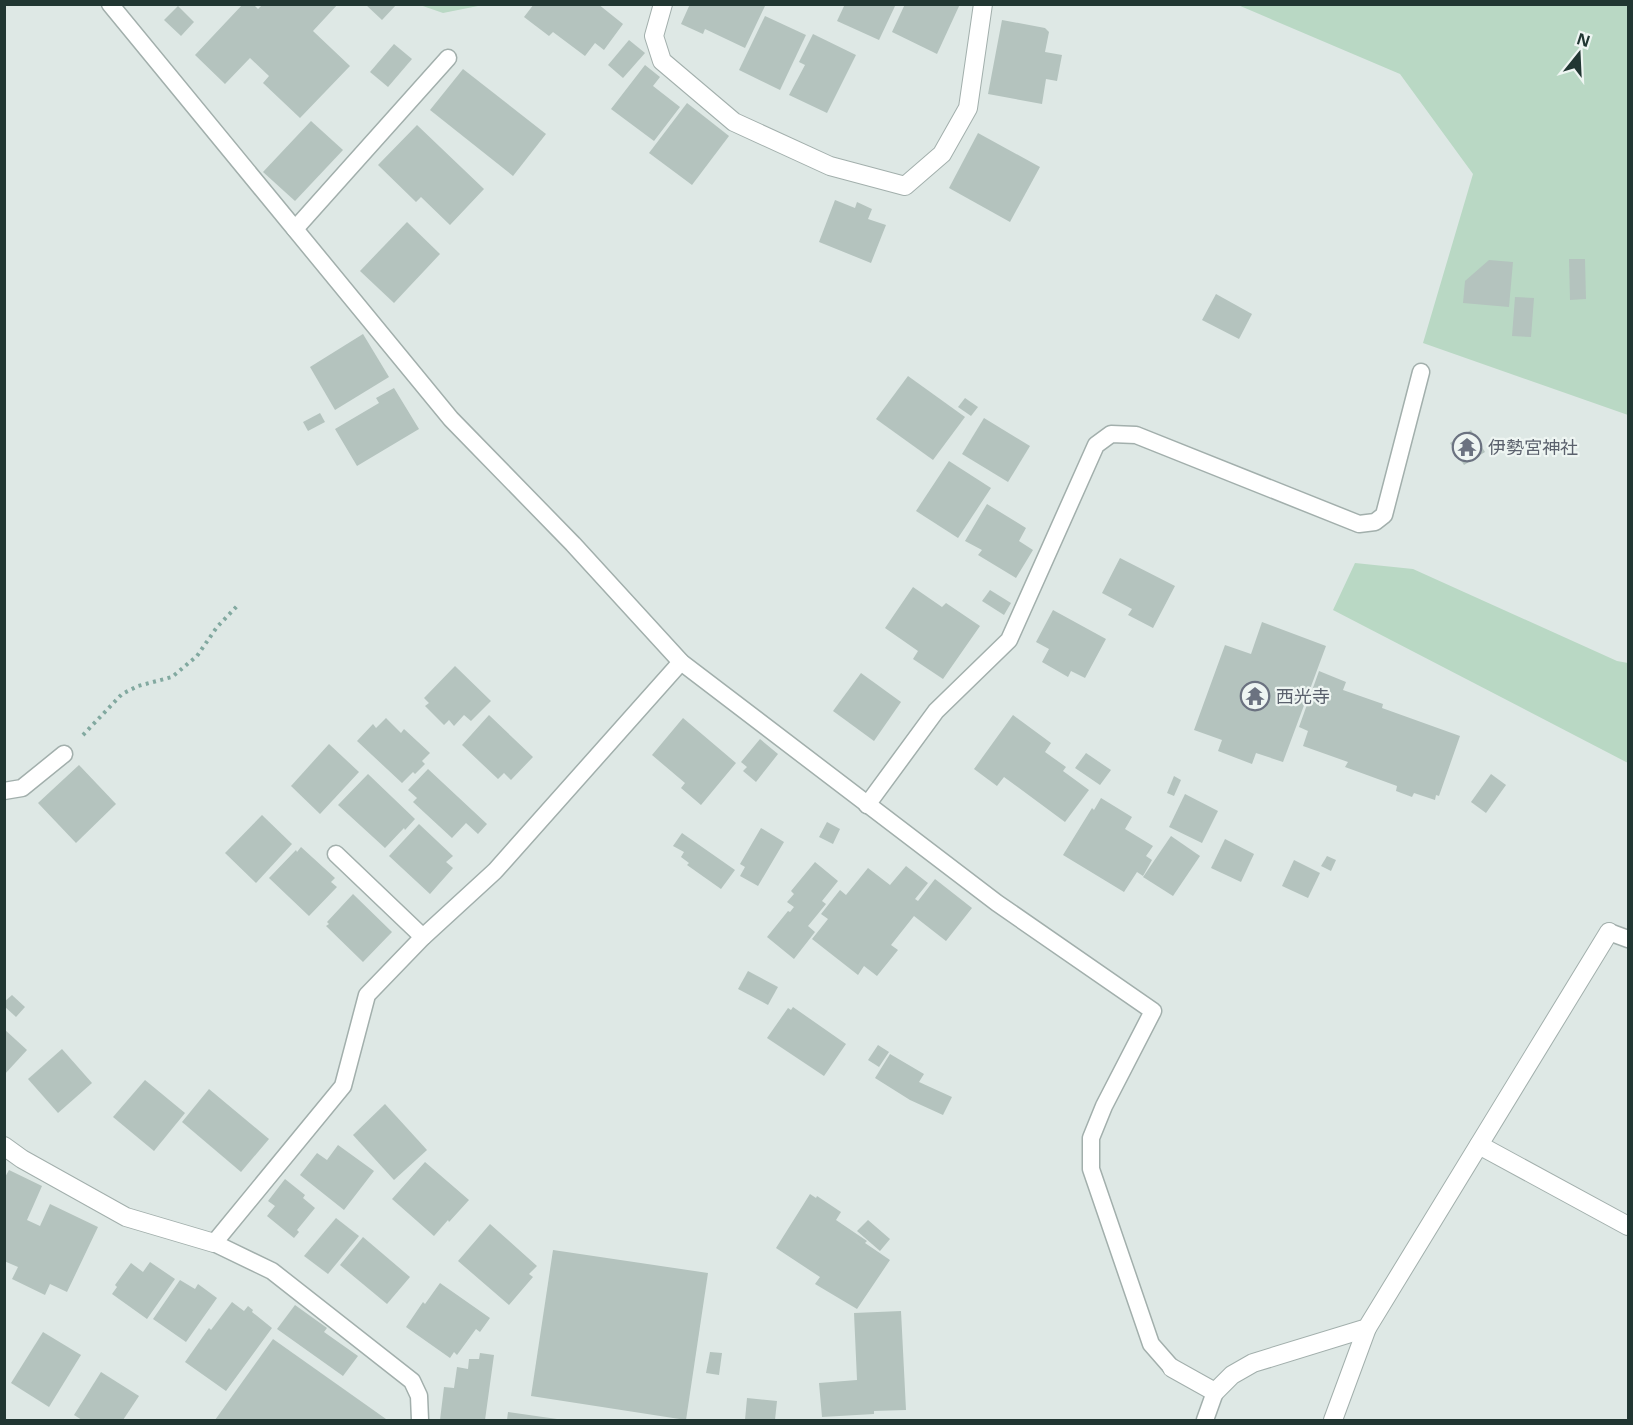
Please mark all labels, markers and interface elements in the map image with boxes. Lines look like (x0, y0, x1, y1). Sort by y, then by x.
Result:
north arrow (1549, 24, 1609, 84)
text: N (1574, 27, 1593, 52)
temple icon: 伊勢宮神社 (1451, 431, 1483, 463)
place label: 伊勢宮神社 (1488, 435, 1578, 459)
temple icon: 西光寺 (1239, 680, 1271, 712)
place label: 西光寺 (1276, 684, 1330, 708)

